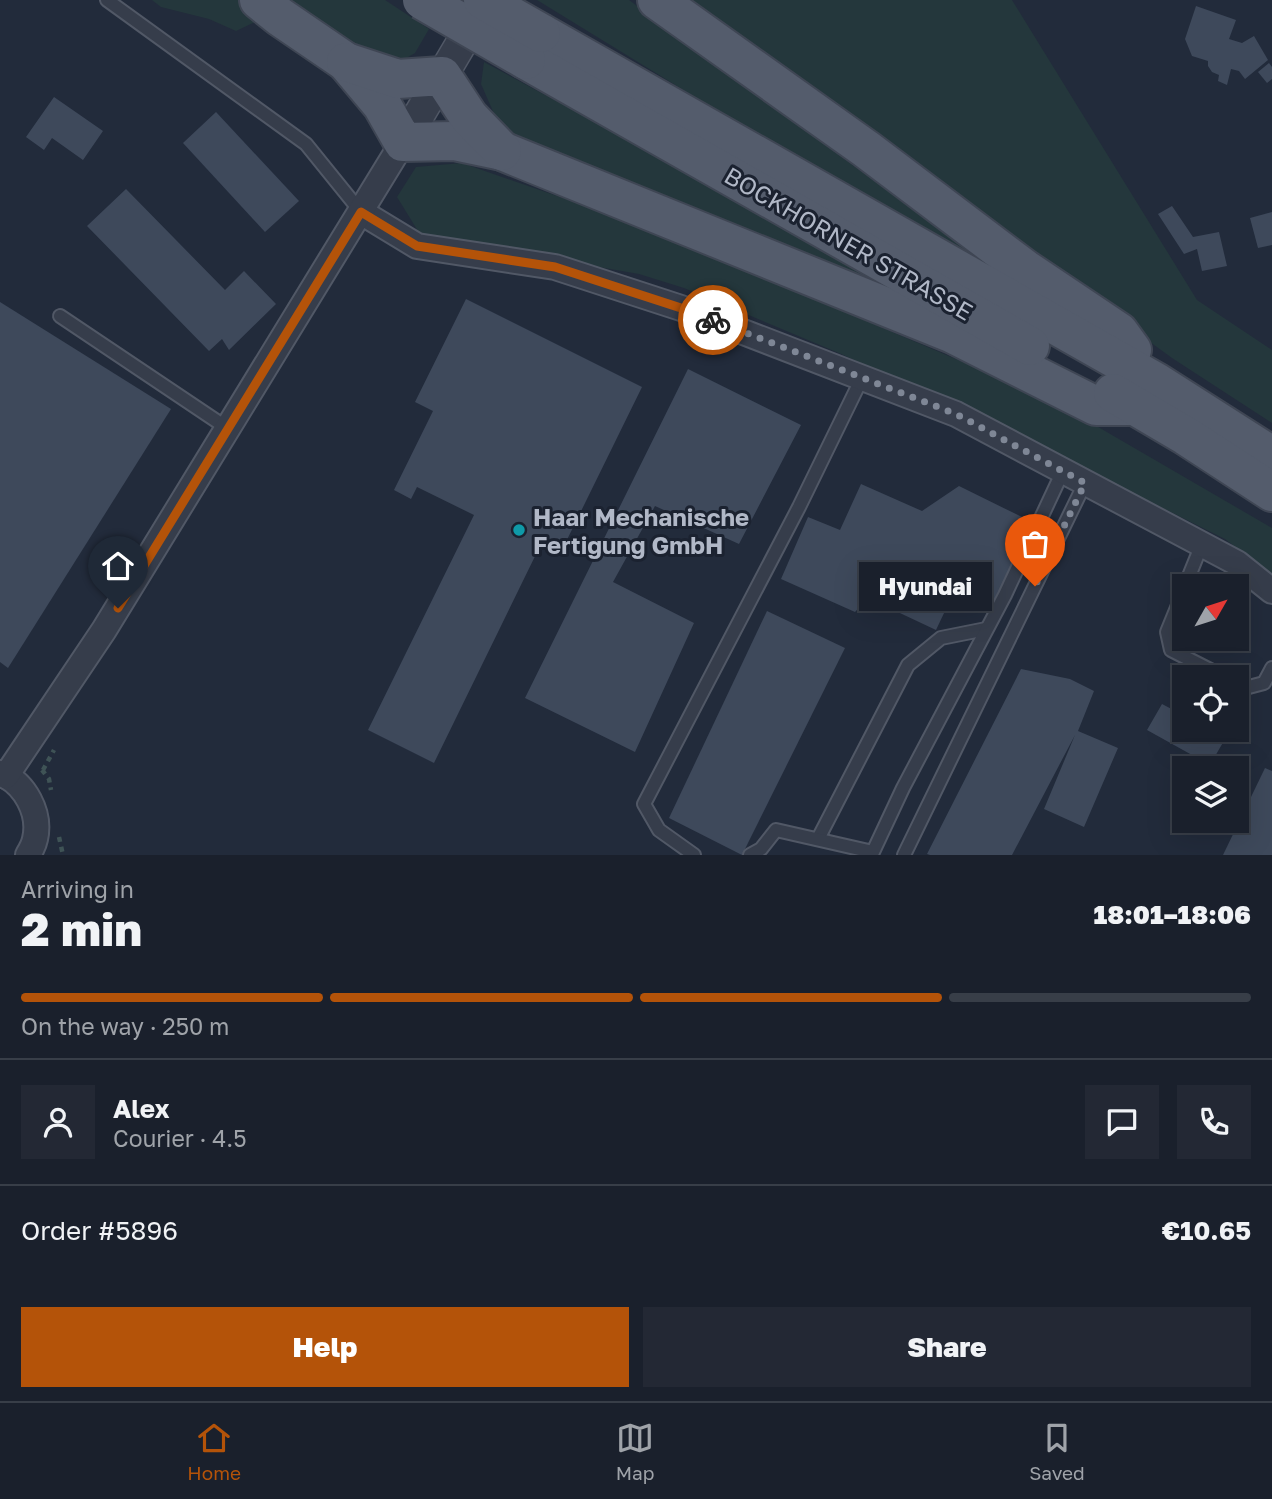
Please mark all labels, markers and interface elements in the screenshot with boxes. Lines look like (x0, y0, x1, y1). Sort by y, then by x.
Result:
street label: BOCKHORNER STRASSE (720, 160, 978, 326)
courier (678, 285, 748, 355)
icon: bike (694, 301, 732, 339)
place label: Haar Mechanische Fertigung GmbH (533, 502, 749, 559)
pin (1005, 514, 1065, 586)
marker: Haar Mechanische Fertigung GmbH (511, 522, 527, 538)
icon: bag (1016, 525, 1054, 563)
pin (88, 536, 148, 608)
icon: home (99, 547, 137, 585)
callout: Hyundai (860, 562, 993, 610)
text: Hyundai (879, 572, 972, 600)
north arrow (1172, 574, 1250, 651)
map controls (1172, 574, 1249, 833)
button: locate (1172, 665, 1249, 742)
button: layers (1172, 756, 1249, 833)
text: Arriving in (21, 875, 134, 903)
text: 18:01–18:06 (1093, 899, 1251, 930)
text: 2 min (21, 901, 142, 956)
text: On the way · 250 m (21, 1012, 229, 1040)
button: person (21, 1085, 95, 1159)
button: chat (1085, 1085, 1159, 1159)
button: phone (1177, 1085, 1251, 1159)
text: Alex (113, 1093, 170, 1124)
text: Courier · 4.5 (113, 1124, 246, 1152)
text: Order #5896 (21, 1215, 178, 1246)
text: €10.65 (1162, 1215, 1251, 1246)
button: Help (21, 1307, 629, 1387)
button: Share (643, 1307, 1251, 1387)
tab: Home (187, 1419, 241, 1484)
tab: Map (616, 1419, 654, 1484)
tab: Saved (1029, 1419, 1085, 1484)

